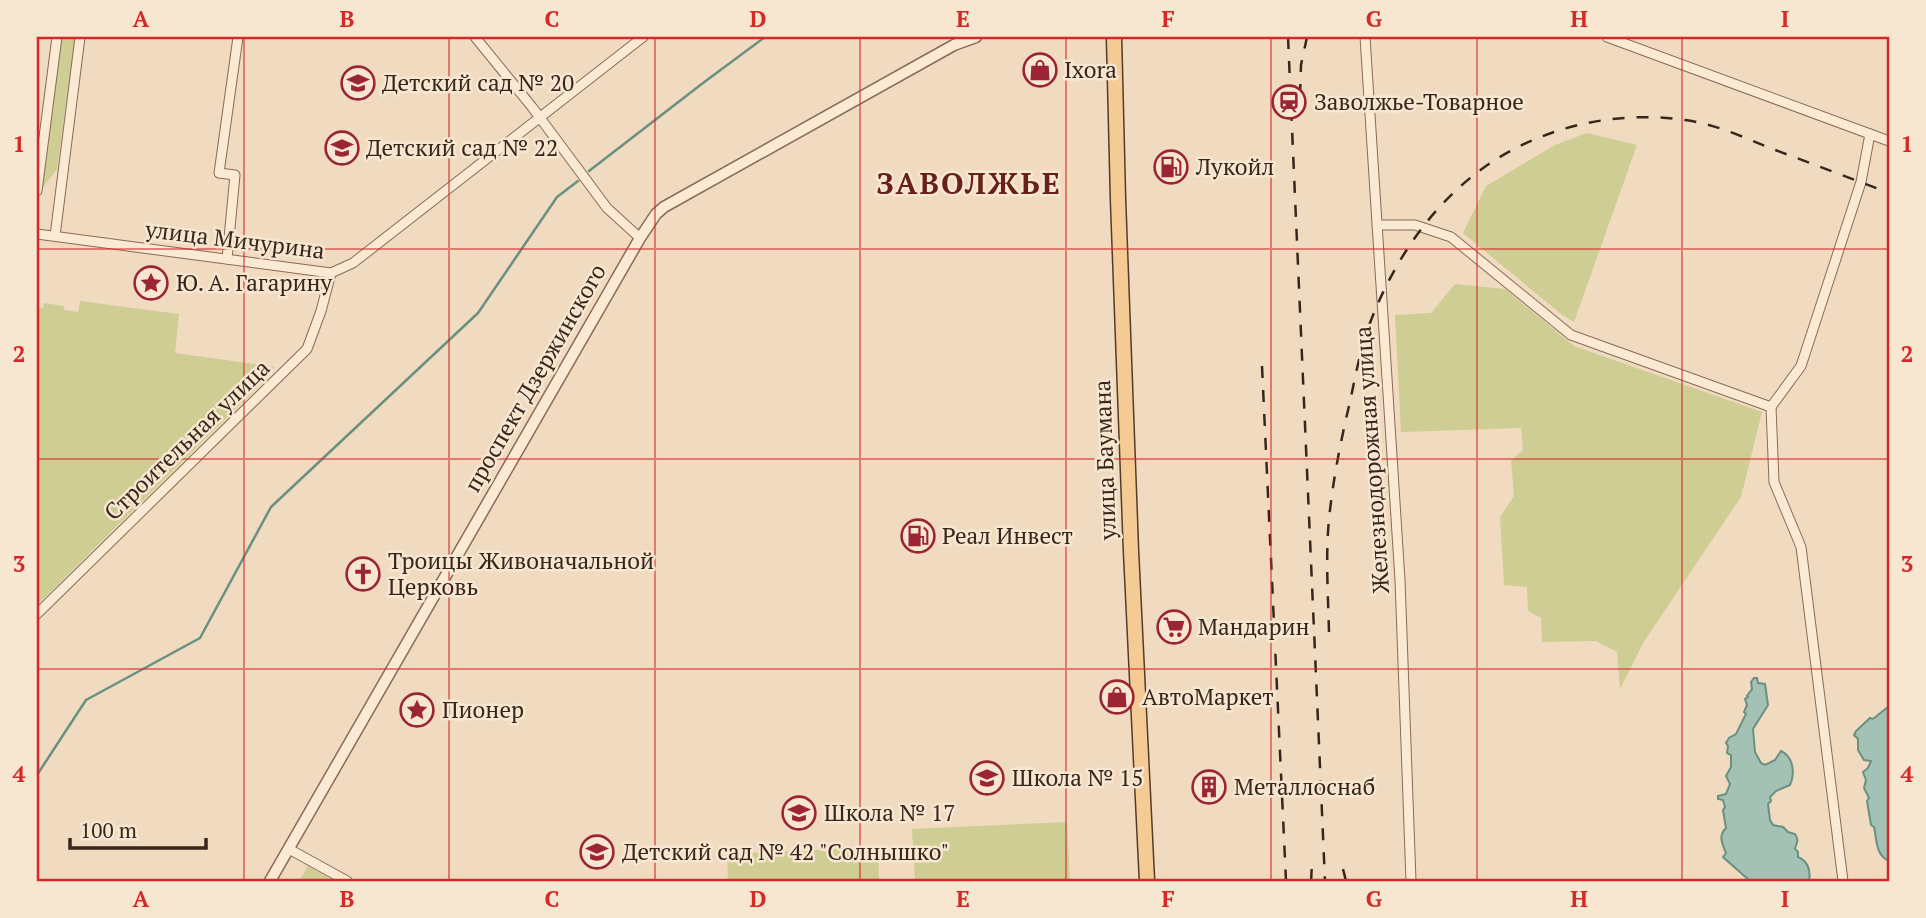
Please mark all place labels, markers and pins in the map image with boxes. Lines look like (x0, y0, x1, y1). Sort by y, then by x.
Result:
shop icon: Ixora (1021, 51, 1059, 89)
place label: Ixora (1064, 54, 1117, 85)
school or university icon: Детский сад № 20 (339, 64, 377, 102)
place label: Детский сад № 20 (382, 67, 574, 98)
station icon: Заволжье-Товарное (1270, 83, 1308, 121)
place label: Заволжье-Товарное (1314, 86, 1524, 117)
school or university icon: Детский сад № 22 (323, 129, 361, 167)
place label: Детский сад № 22 (366, 132, 558, 163)
fuel station icon: Лукойл (1152, 148, 1190, 186)
place label: Лукойл (1195, 151, 1274, 182)
place icon: Ю. А. Гагарину (132, 264, 170, 302)
place label: Ю. А. Гагарину (176, 267, 333, 298)
fuel station icon: Реал Инвест (899, 517, 937, 555)
place label: Реал Инвест (942, 520, 1073, 551)
place label: Троицы Живоначальной Церковь (388, 545, 654, 602)
church icon: Троицы Живоначальной Церковь (344, 555, 382, 593)
supermarket icon: Мандарин (1155, 608, 1193, 646)
place label: Мандарин (1198, 611, 1310, 642)
shop icon: АвтоМаркет (1098, 678, 1136, 716)
place label: АвтоМаркет (1142, 681, 1274, 712)
place icon: Пионер (398, 691, 436, 729)
place label: Пионер (442, 694, 524, 725)
school or university icon: Школа № 15 (968, 759, 1006, 797)
place label: Школа № 15 (1012, 762, 1143, 793)
building icon: Металлоснаб (1190, 768, 1228, 806)
place label: Металлоснаб (1234, 771, 1375, 802)
school or university icon: Школа № 17 (780, 794, 818, 832)
place label: Школа № 17 (824, 797, 955, 828)
school or university icon: Детский сад № 42 "Солнышко" (578, 833, 616, 871)
place label: Детский сад № 42 "Солнышко" (622, 836, 949, 867)

